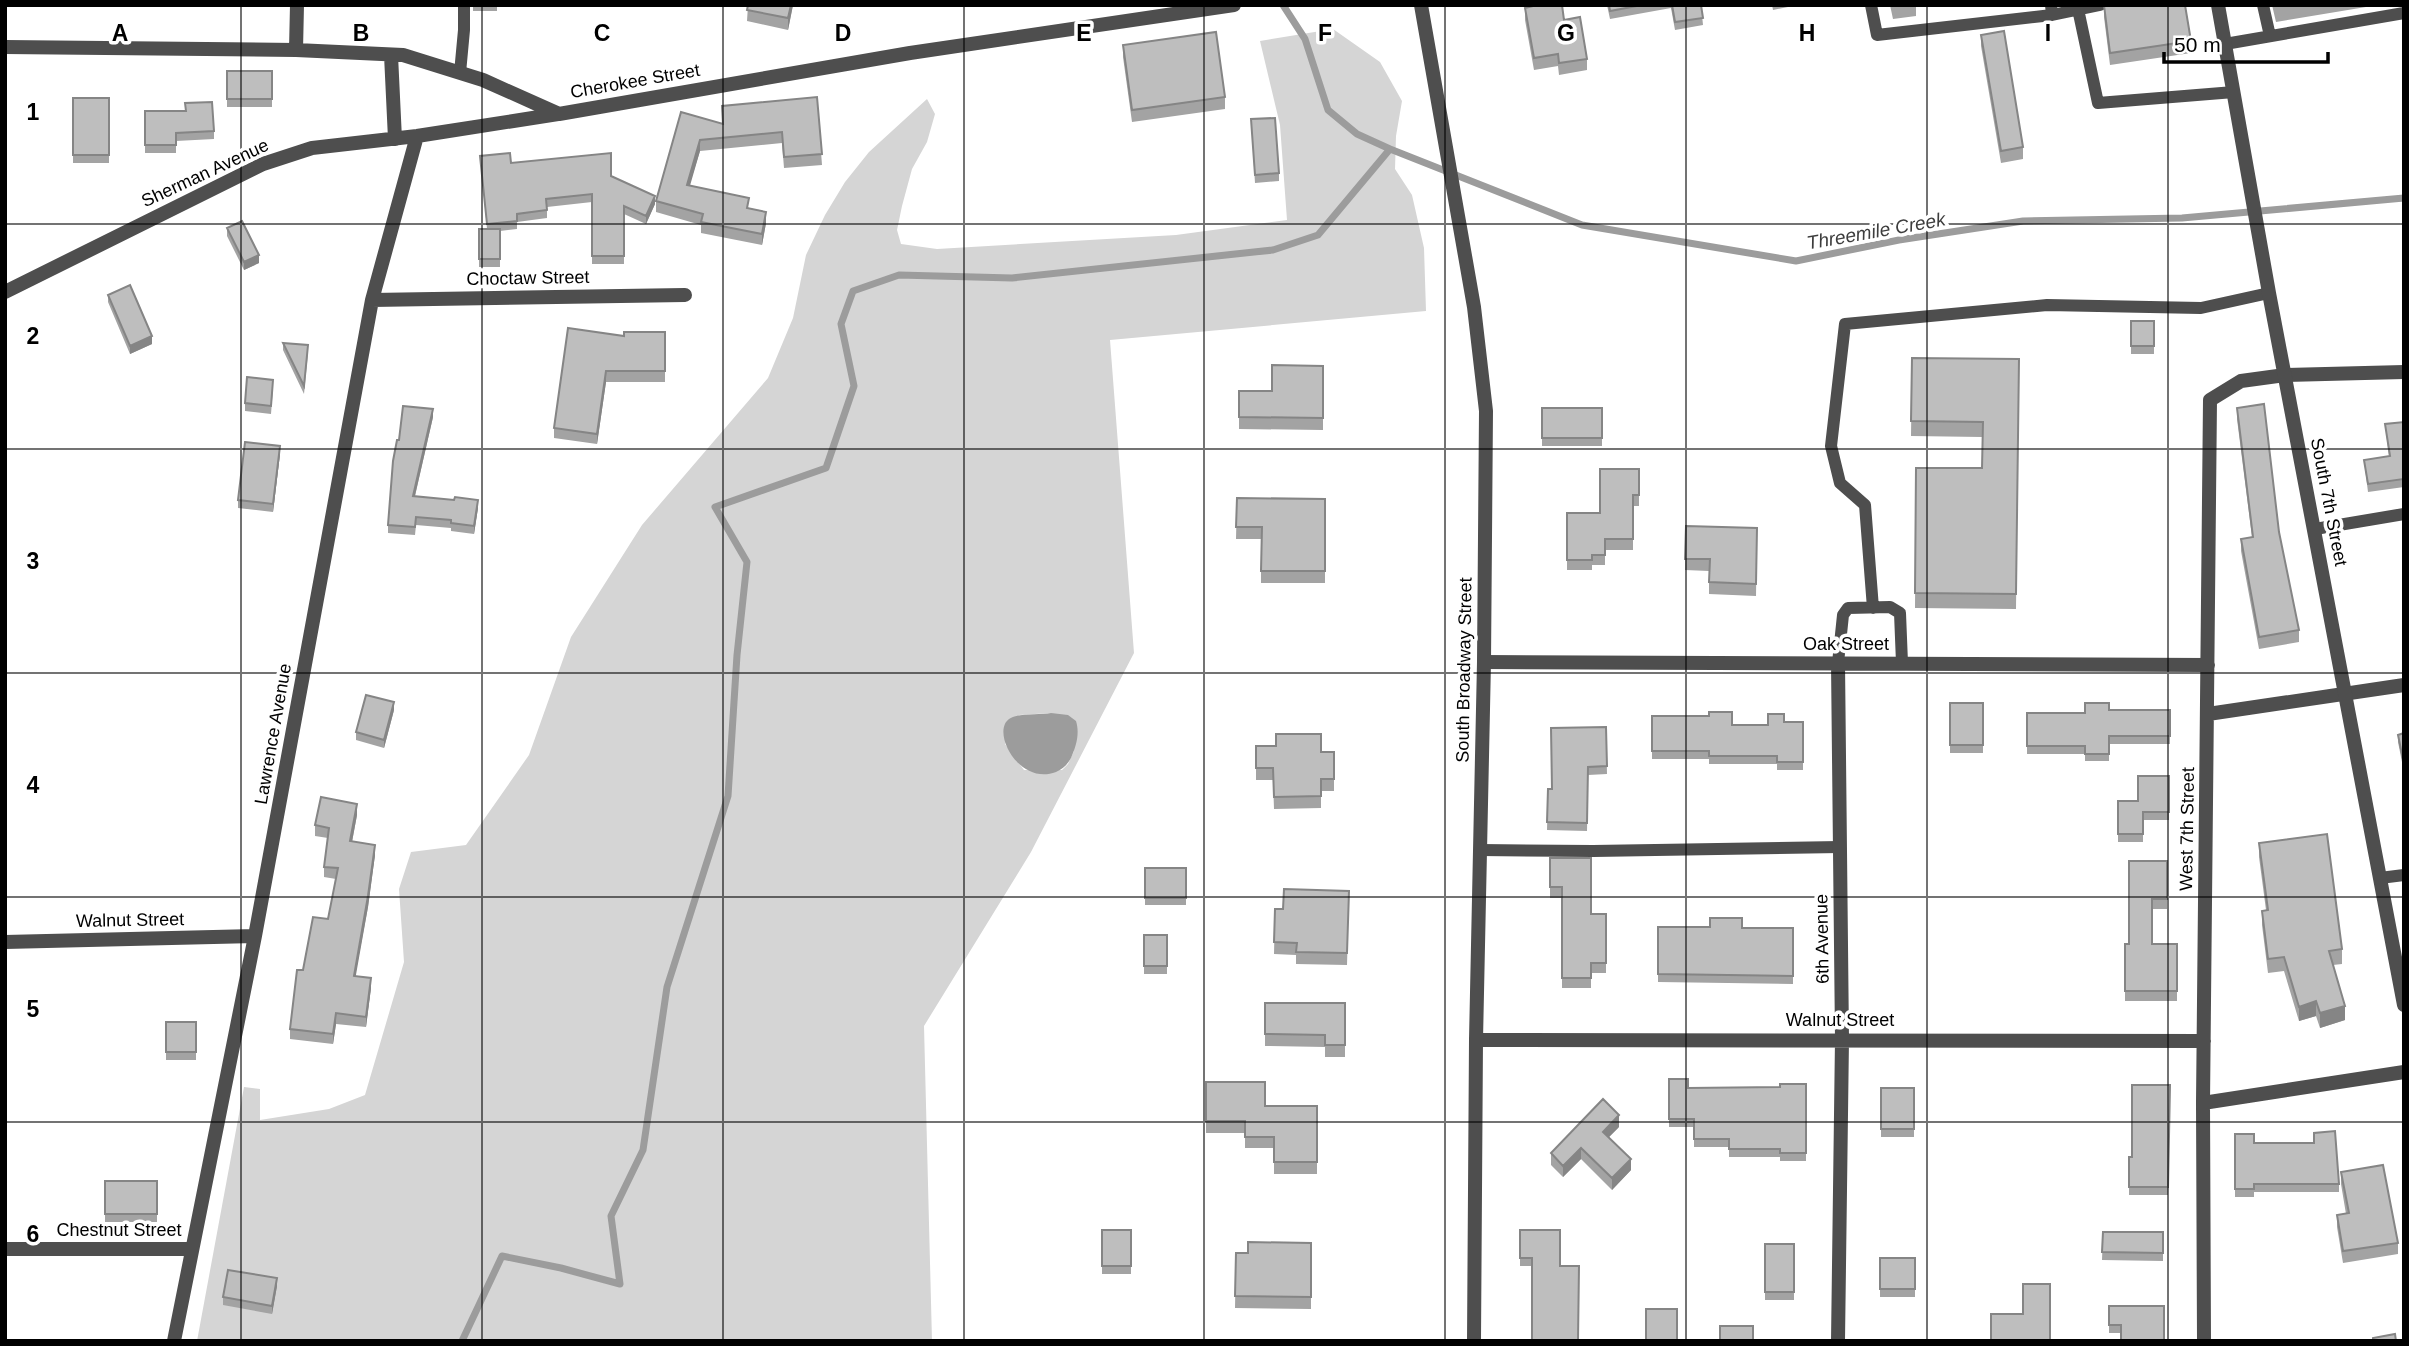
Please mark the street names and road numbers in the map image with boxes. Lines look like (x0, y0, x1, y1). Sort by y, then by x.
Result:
street label: Cherokee Street (569, 60, 701, 102)
street label: Sherman Avenue (138, 135, 272, 211)
street label: Choctaw Street (466, 267, 590, 289)
street label: South 7th Street (2307, 436, 2351, 568)
street label: South Broadway Street (1452, 577, 1476, 763)
street label: Oak Street (1803, 634, 1889, 654)
street label: Lawrence Avenue (251, 662, 295, 806)
street label: West 7th Street (2176, 767, 2198, 891)
street label: 6th Avenue (1811, 894, 1833, 984)
street label: Walnut Street (76, 909, 184, 931)
street label: Walnut Street (1786, 1010, 1894, 1030)
street label: Chestnut Street (56, 1220, 182, 1240)

